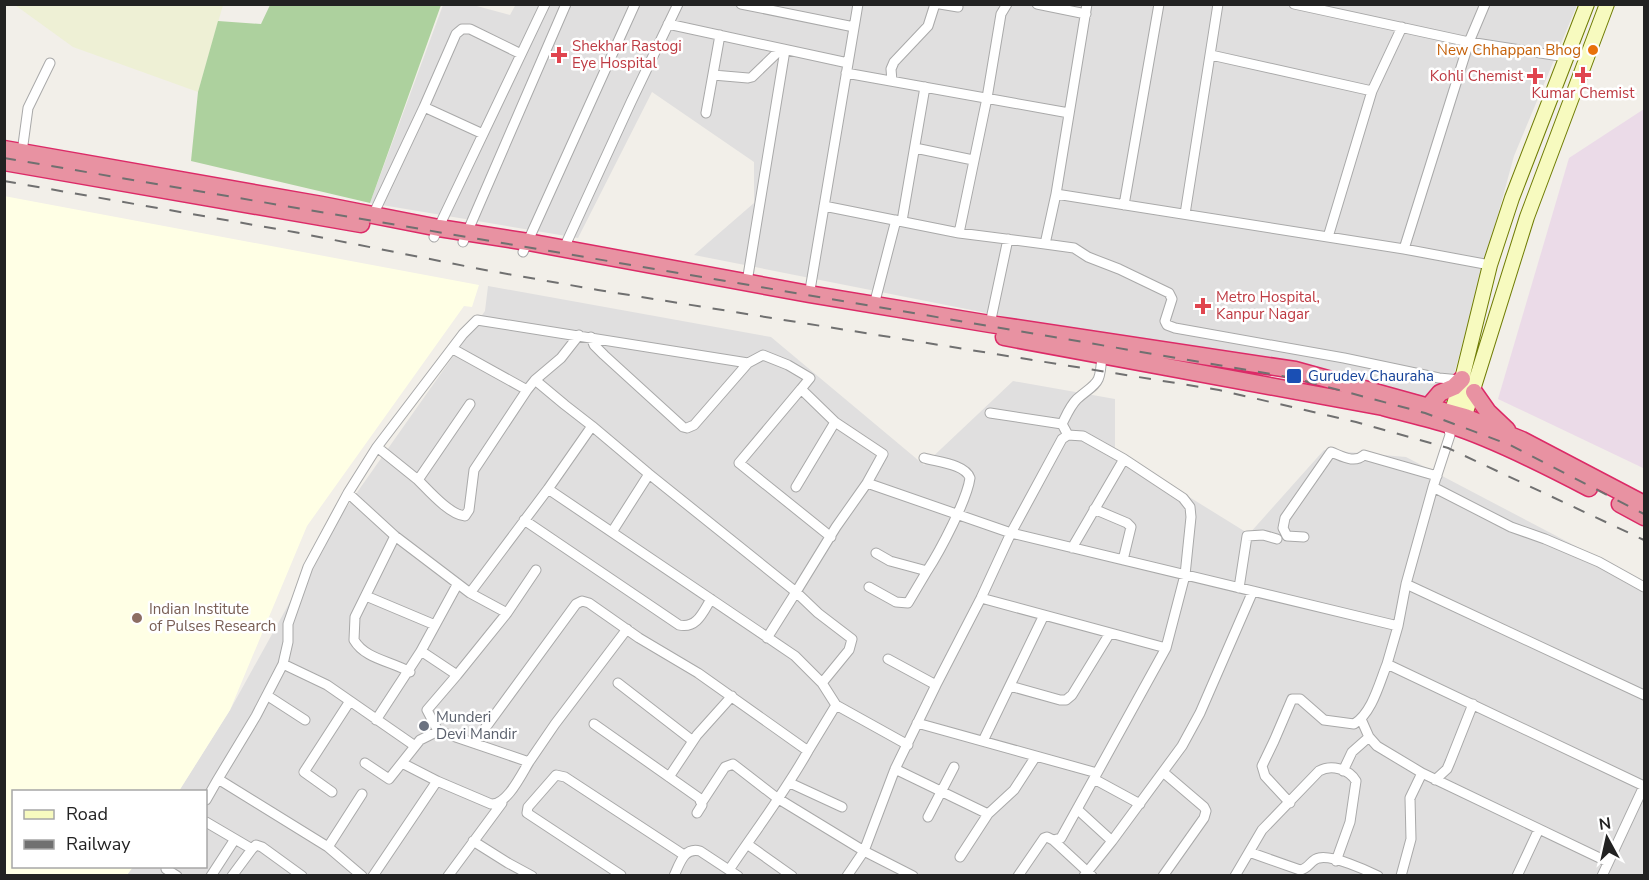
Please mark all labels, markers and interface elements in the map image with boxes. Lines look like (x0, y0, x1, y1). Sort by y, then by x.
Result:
place label: Shekhar Rastogi Eye Hospital (572, 36, 682, 73)
place label: New Chhappan Bhog (1437, 40, 1581, 60)
marker: New Chhappan Bhog (1586, 43, 1600, 57)
marker: Shekhar Rastogi Eye Hospital (550, 46, 568, 64)
place label: Kohli Chemist (1430, 66, 1524, 86)
marker: Kumar Chemist (1576, 68, 1590, 82)
marker: Kohli Chemist (1528, 69, 1542, 83)
place label: Kumar Chemist (1532, 83, 1635, 103)
place label: Metro Hospital, Kanpur Nagar (1216, 287, 1320, 324)
marker: Metro Hospital, Kanpur Nagar (1194, 297, 1212, 315)
place label: Gurudev Chauraha (1308, 366, 1434, 386)
marker: Gurudev Chauraha (1285, 367, 1303, 385)
place label: Indian Institute of Pulses Research (149, 599, 276, 636)
marker: Indian Institute of Pulses Research (130, 611, 144, 625)
place label: Munderi Devi Mandir (436, 707, 518, 744)
marker: Munderi Devi Mandir (417, 719, 431, 733)
legend (12, 790, 207, 868)
text: Road (66, 802, 108, 826)
north arrow (1577, 808, 1637, 868)
text: N (1598, 812, 1613, 836)
text: Railway (66, 832, 131, 856)

